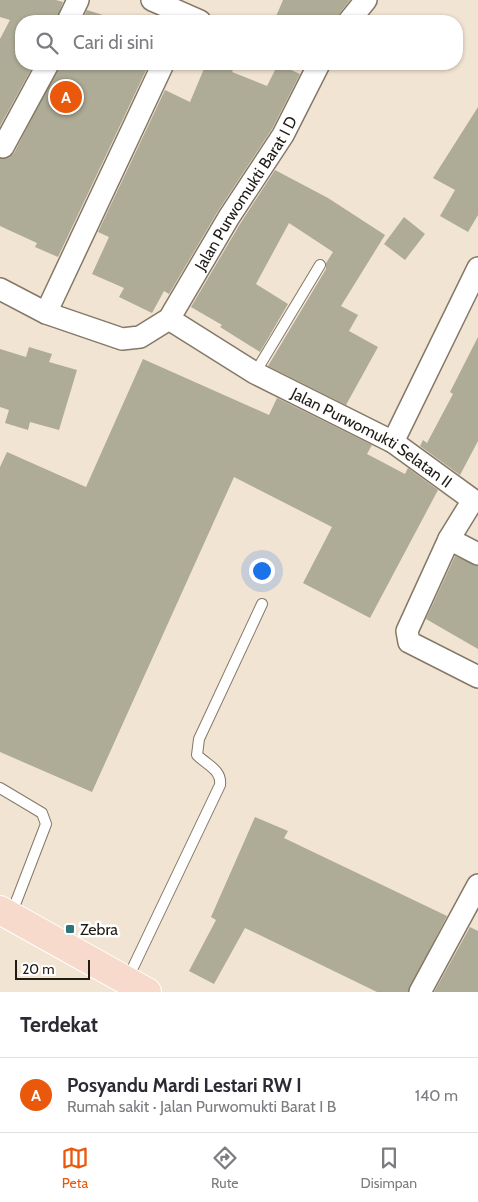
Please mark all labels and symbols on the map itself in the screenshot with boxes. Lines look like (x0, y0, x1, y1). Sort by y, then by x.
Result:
pin: A (50, 78, 82, 116)
street label: Jalan Purwomukti Barat I D (190, 113, 301, 274)
street label: Jalan Purwomukti Selatan II (287, 383, 456, 491)
your location (249, 558, 275, 584)
place label: Zebra (80, 920, 118, 939)
marker: Zebra (64, 923, 76, 935)
scale bar (15, 957, 90, 980)

